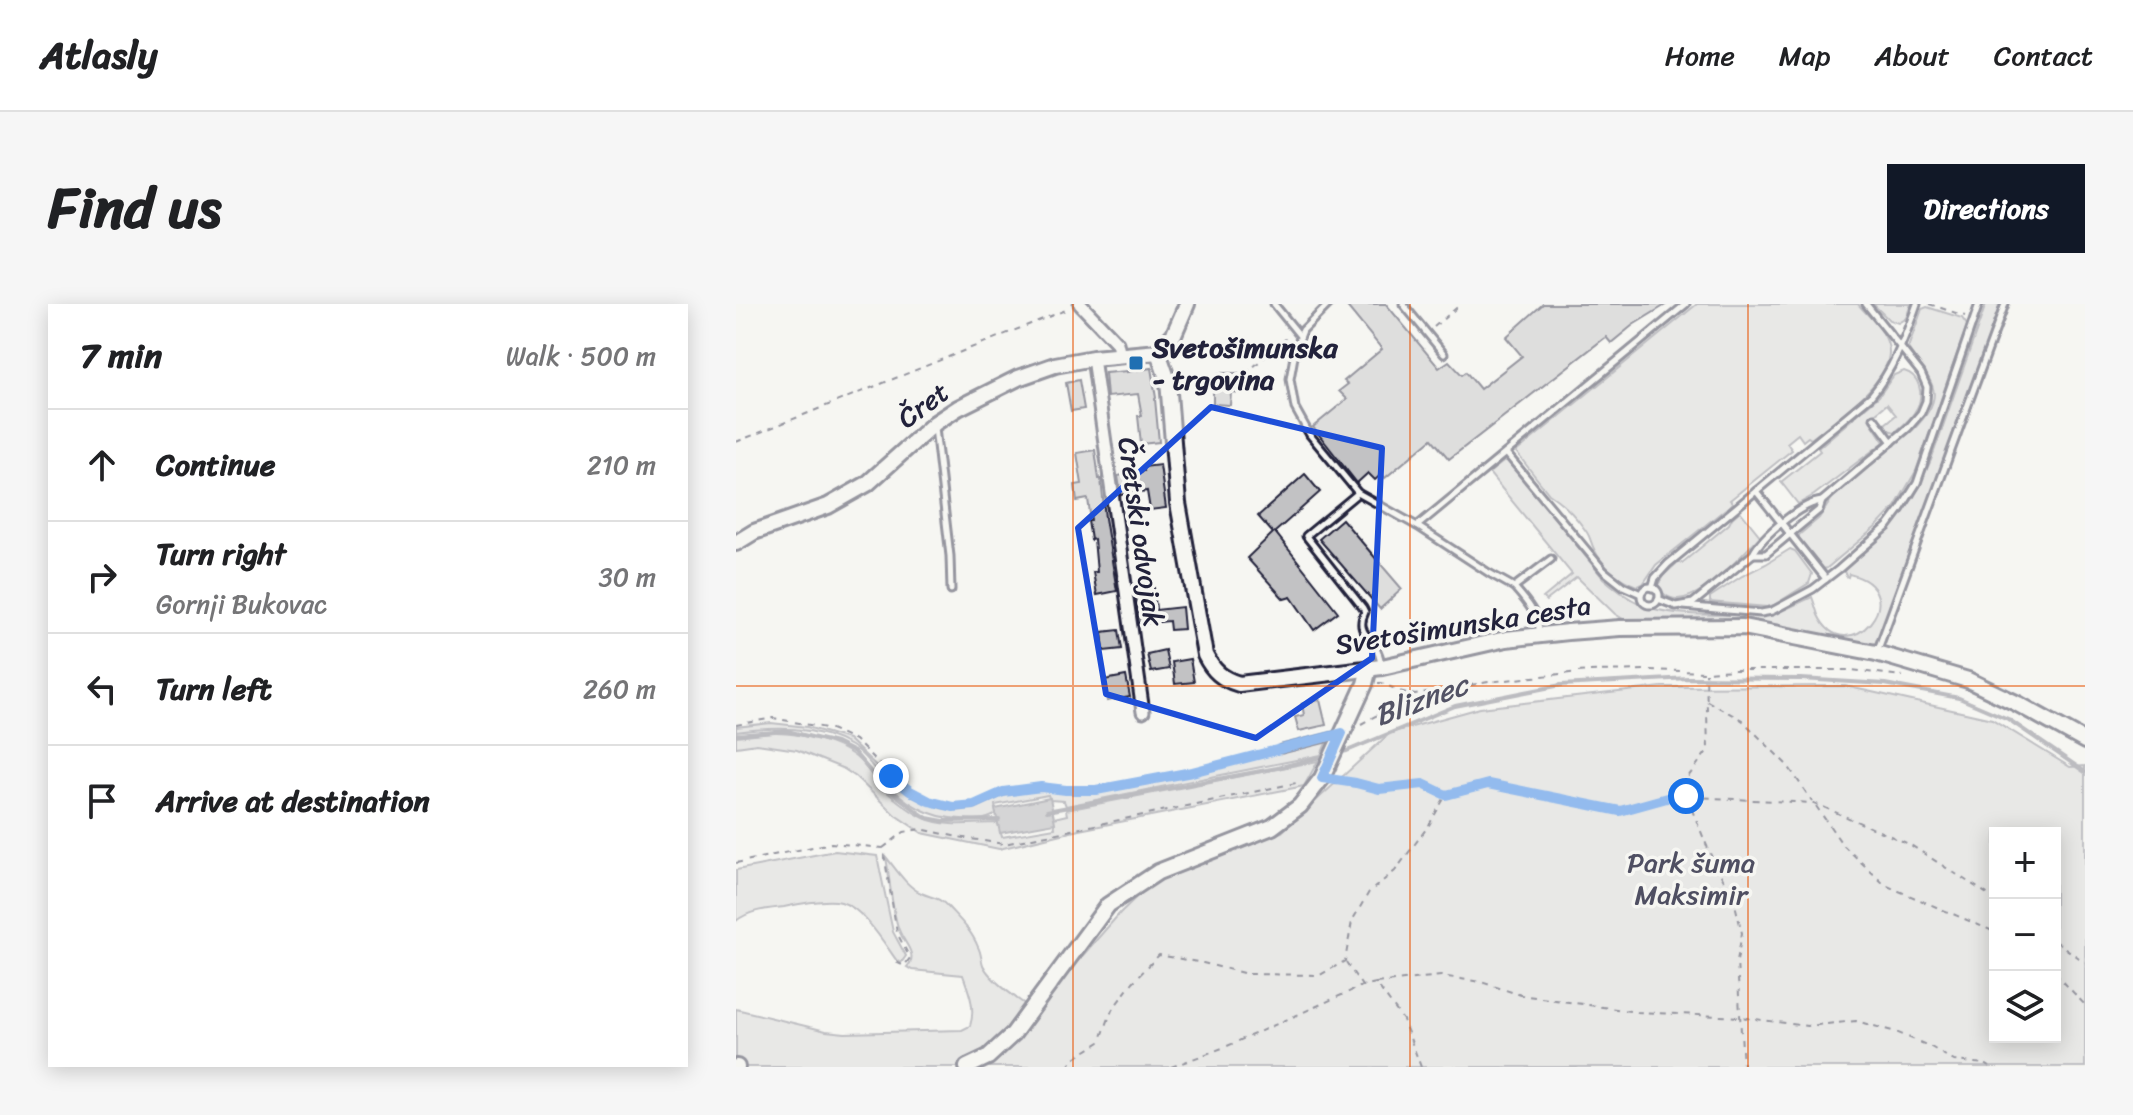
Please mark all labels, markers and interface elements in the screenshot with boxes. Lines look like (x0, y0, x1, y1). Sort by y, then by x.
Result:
text: Atlasly (40, 22, 158, 89)
text: Home (1665, 31, 1735, 80)
text: Map (1779, 31, 1830, 80)
text: About (1874, 31, 1950, 80)
text: Contact (1994, 31, 2093, 80)
text: Find us (48, 159, 221, 258)
button: Directions (1887, 164, 2085, 253)
place label: Svetošimunska - trgovina (1151, 323, 1338, 404)
text: 7 min (80, 326, 162, 386)
text: Walk · 500 m (506, 333, 656, 379)
marker: Svetošimunska - trgovina (1127, 354, 1145, 372)
street label: Čret (886, 369, 960, 441)
street label: Čretski odvojak (1103, 434, 1179, 630)
text: Continue (156, 438, 275, 492)
text: 210 m (587, 442, 656, 488)
icon: ahead (80, 443, 124, 487)
text: Turn right (156, 527, 286, 581)
text: 30 m (599, 554, 656, 600)
icon: right (80, 555, 124, 599)
text: Gornji Bukovac (156, 581, 327, 627)
street label: Svetošimunska cesta (1332, 581, 1594, 669)
water label: Bliznec (1366, 657, 1479, 742)
text: Turn left (156, 662, 272, 716)
text: 260 m (583, 666, 656, 712)
icon: left (80, 667, 124, 711)
route end (873, 758, 909, 794)
text: Arrive at destination (156, 774, 430, 828)
route start (1668, 778, 1704, 814)
icon: arrive (80, 779, 124, 823)
map controls (1989, 827, 2061, 1043)
button: + (1989, 827, 2061, 899)
park label: Park šuma Maksimir (1627, 838, 1755, 919)
button: − (1989, 899, 2061, 971)
button: layers (1989, 971, 2061, 1043)

